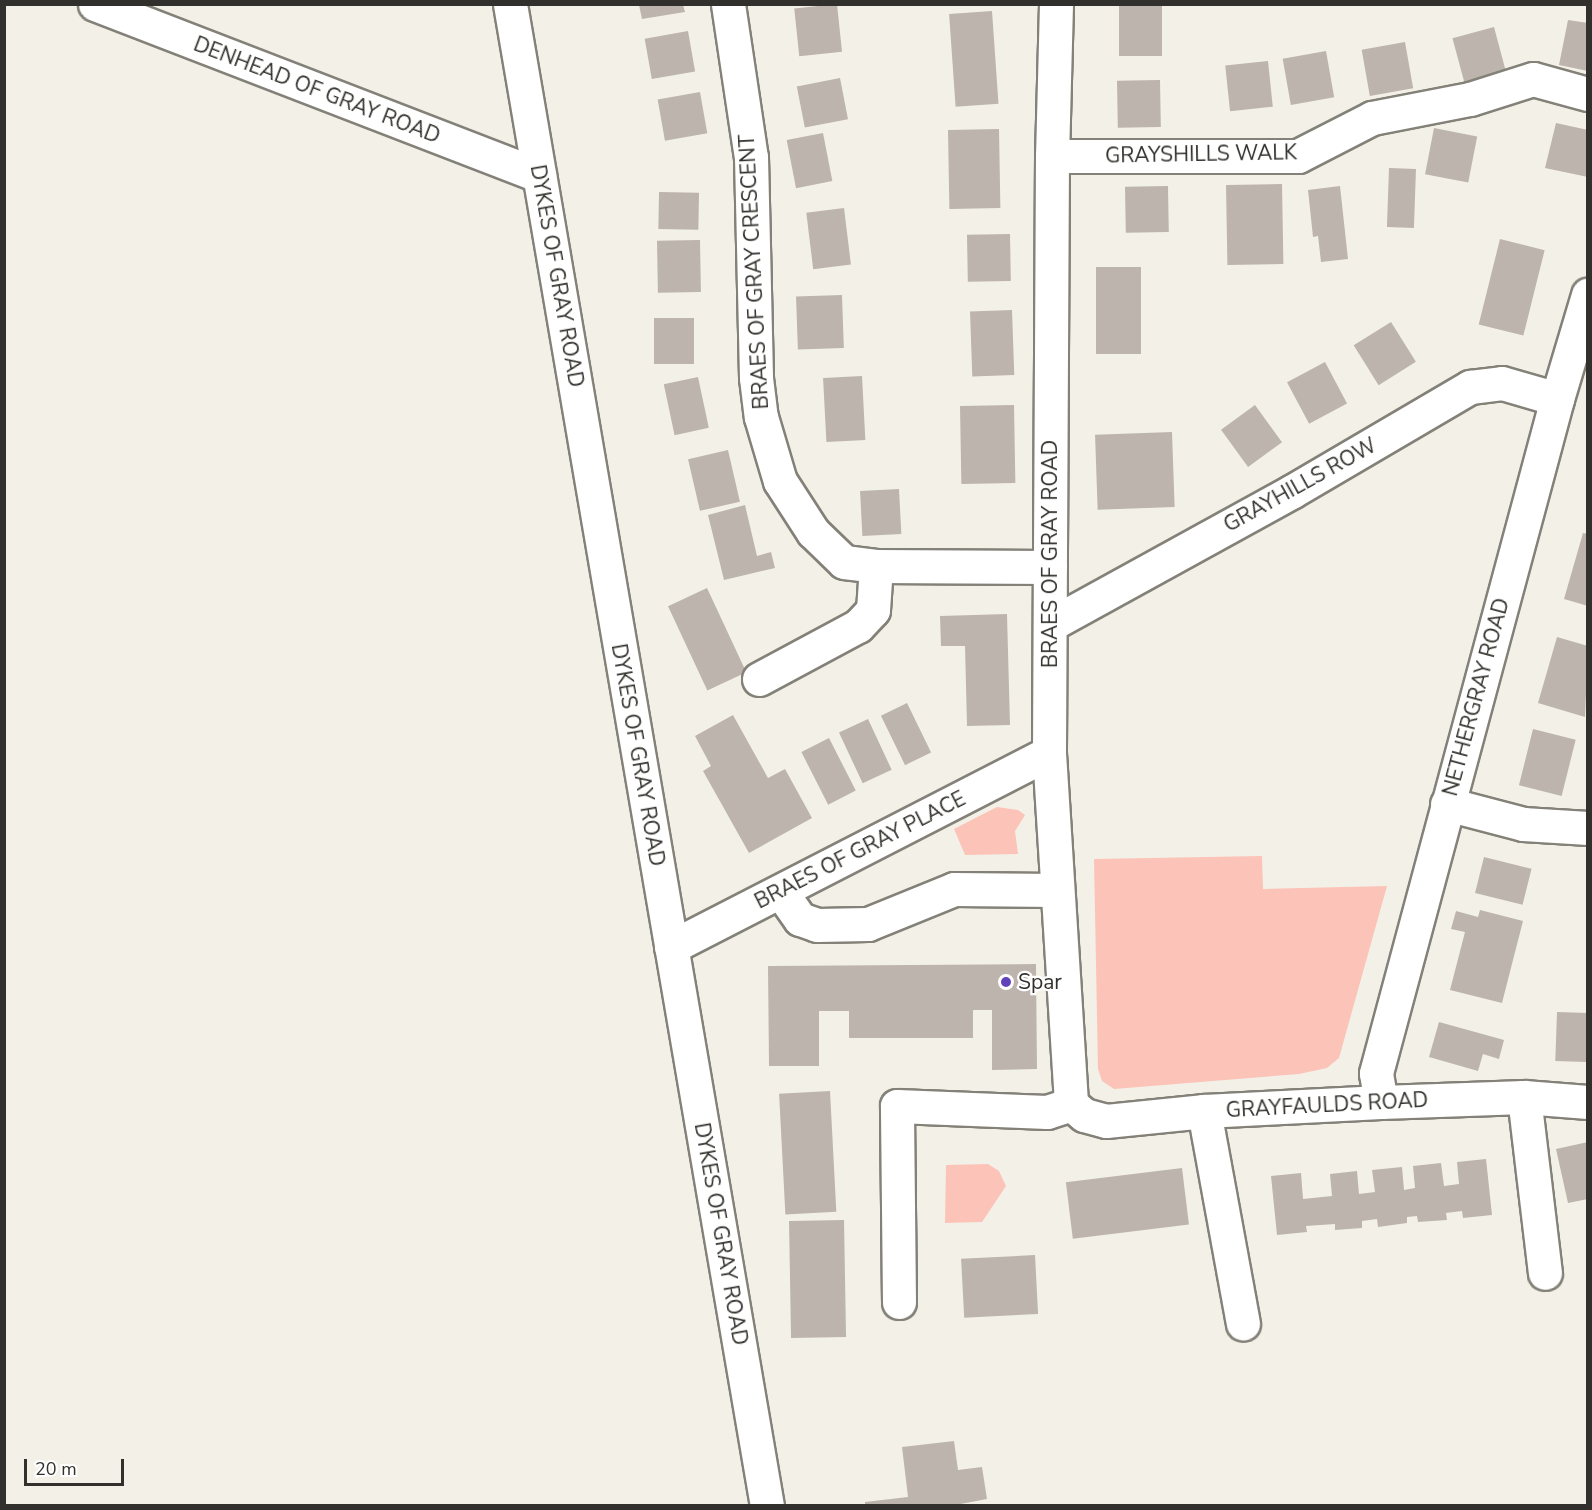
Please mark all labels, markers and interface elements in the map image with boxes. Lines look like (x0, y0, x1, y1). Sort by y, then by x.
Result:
street label: DENHEAD OF GRAY ROAD (190, 31, 444, 149)
street label: BRAES OF GRAY CRESCENT (734, 134, 774, 410)
street label: GRAYSHILLS WALK (1105, 140, 1297, 168)
street label: DYKES OF GRAY ROAD (525, 163, 589, 389)
street label: GRAYHILLS ROW (1219, 433, 1381, 537)
street label: BRAES OF GRAY ROAD (1037, 440, 1063, 668)
street label: NETHERGRAY ROAD (1437, 595, 1515, 799)
street label: DYKES OF GRAY ROAD (606, 642, 670, 868)
street label: BRAES OF GRAY PLACE (750, 786, 970, 914)
place label: Spar (1018, 969, 1062, 995)
marker: Spar (999, 975, 1013, 989)
street label: GRAYFAULDS ROAD (1225, 1087, 1429, 1123)
street label: DYKES OF GRAY ROAD (689, 1121, 753, 1347)
scale bar (27, 1447, 128, 1485)
text: 20 m (35, 1457, 77, 1481)

